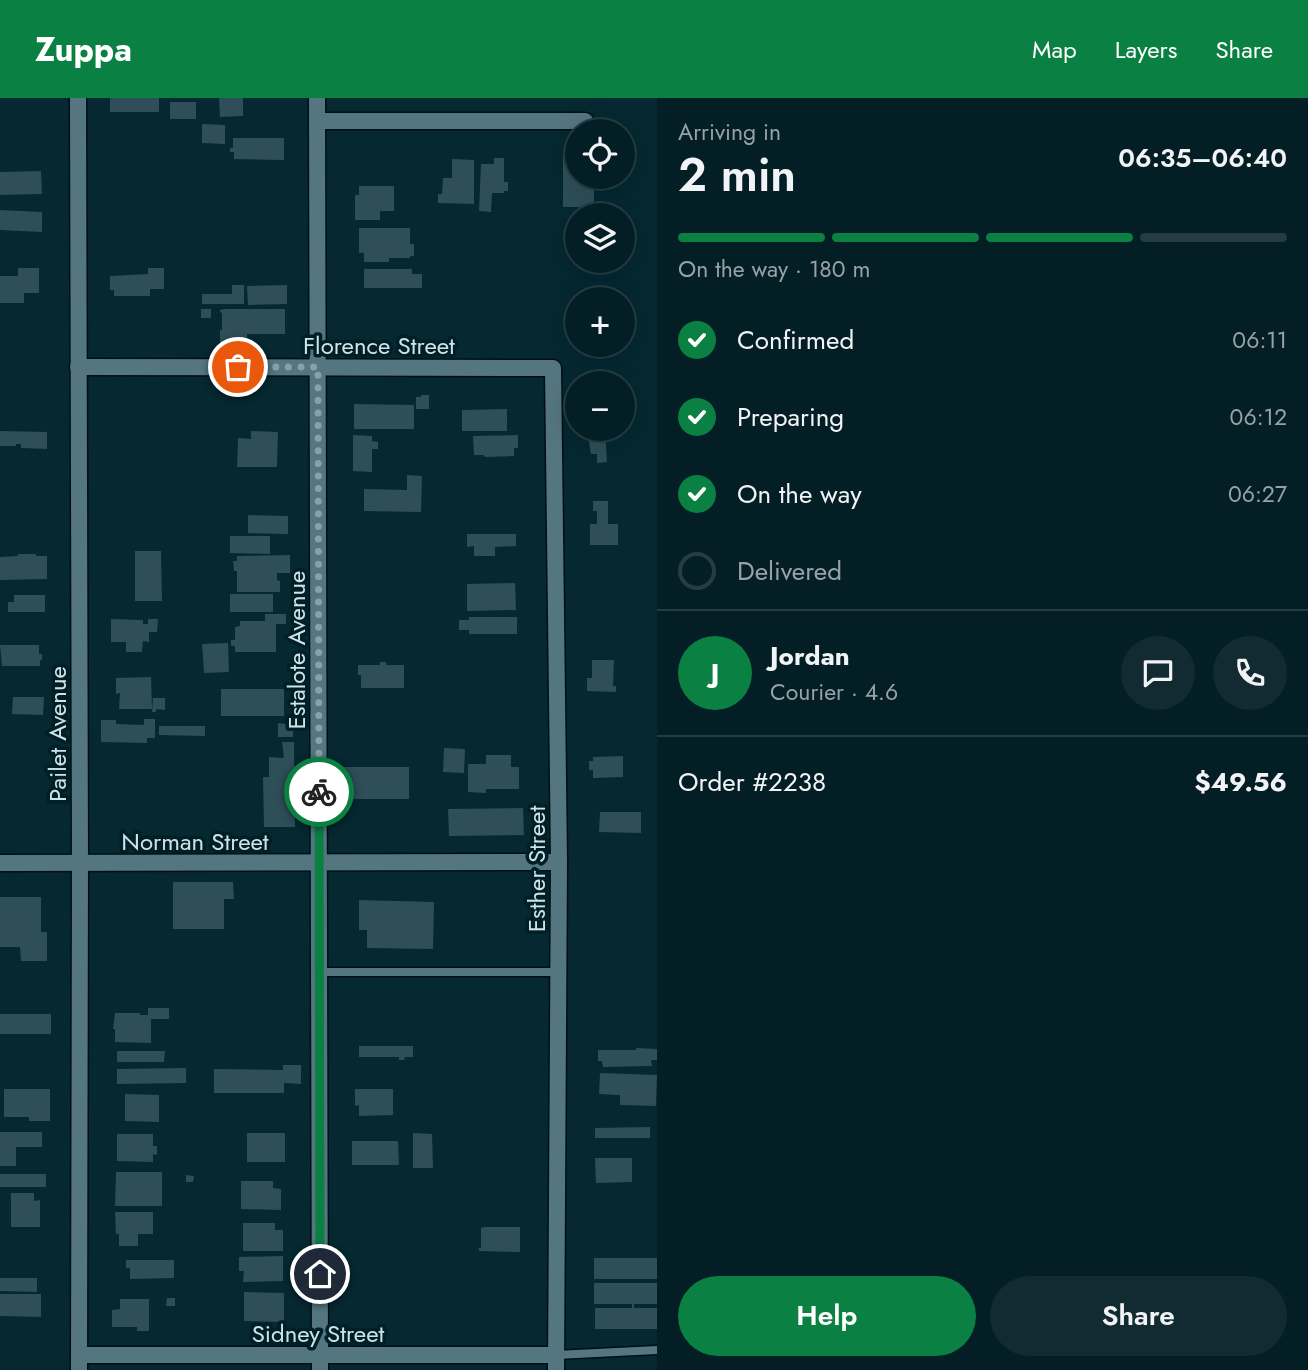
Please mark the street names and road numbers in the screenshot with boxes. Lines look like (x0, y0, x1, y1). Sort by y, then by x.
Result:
street label: Florence Street (303, 328, 455, 363)
street label: Estalote Avenue (279, 571, 314, 729)
street label: Pailet Avenue (40, 666, 75, 802)
street label: Esther Street (519, 806, 554, 932)
street label: Norman Street (121, 824, 269, 859)
street label: Sidney Street (252, 1316, 385, 1351)

